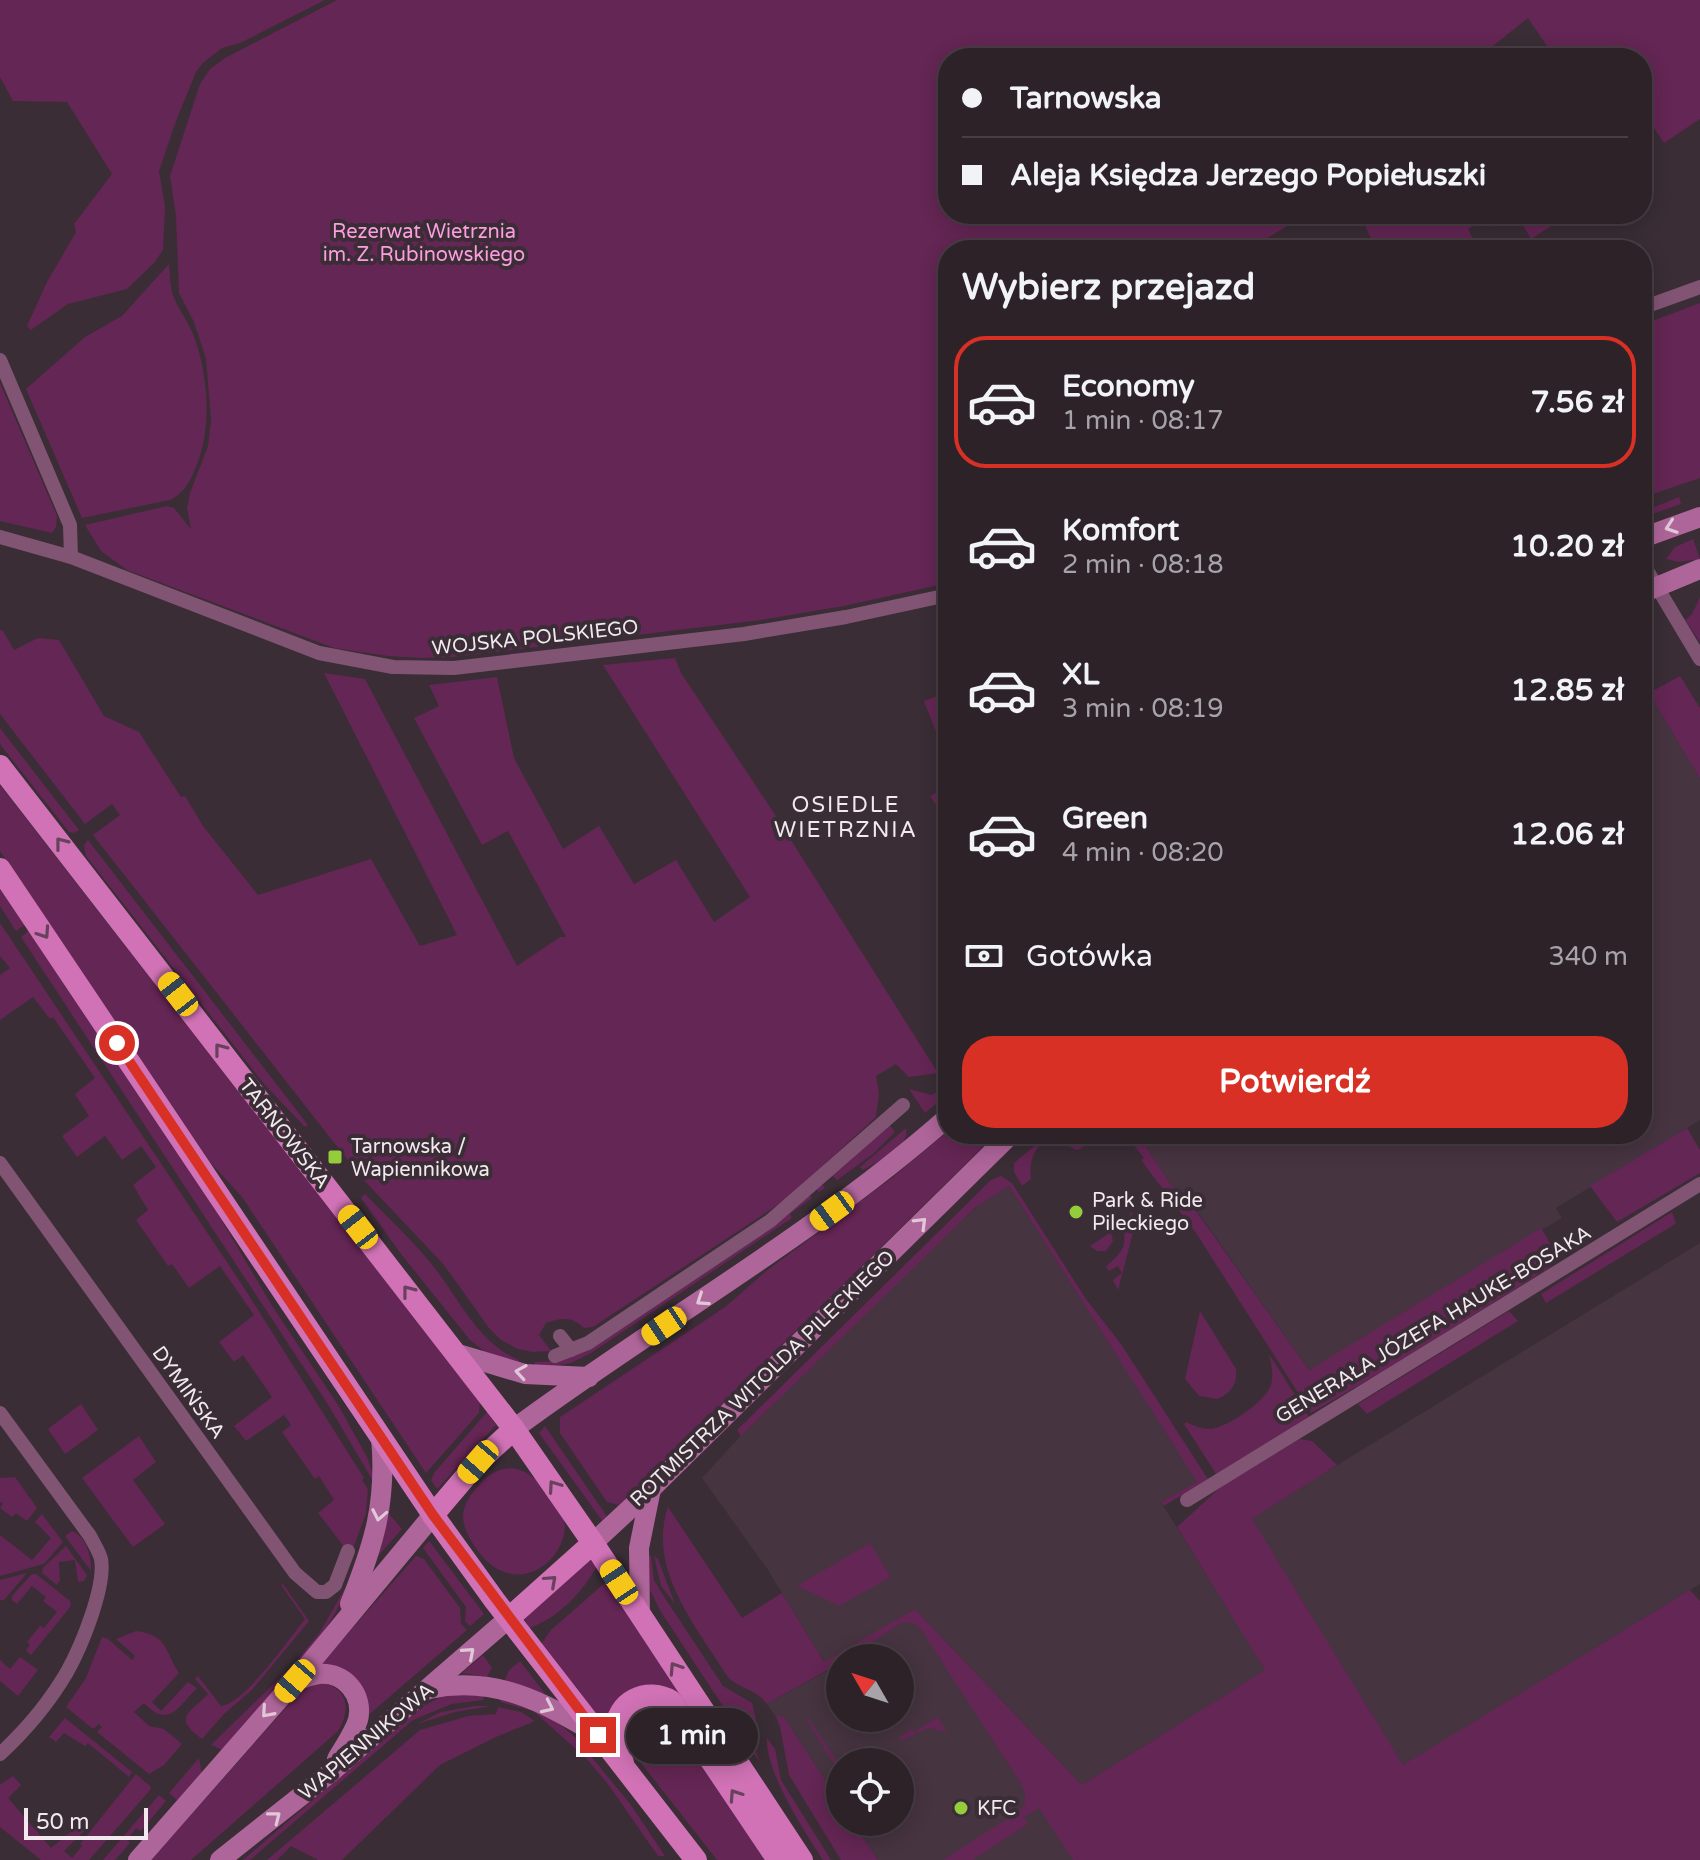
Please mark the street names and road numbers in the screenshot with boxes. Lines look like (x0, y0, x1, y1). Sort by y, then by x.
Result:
street label: WOJSKA POLSKIEGO (431, 615, 640, 661)
street label: TARNOWSKA (234, 1074, 335, 1193)
street label: GENERAŁA JÓZEFA HAUKE-BOSAKA (1271, 1220, 1596, 1429)
street label: ROTMISTRZA WITOLDA PILECKIEGO (625, 1246, 900, 1512)
street label: DYMIŃSKA (147, 1341, 231, 1444)
street label: WAPIENNIKOWA (294, 1678, 439, 1805)

